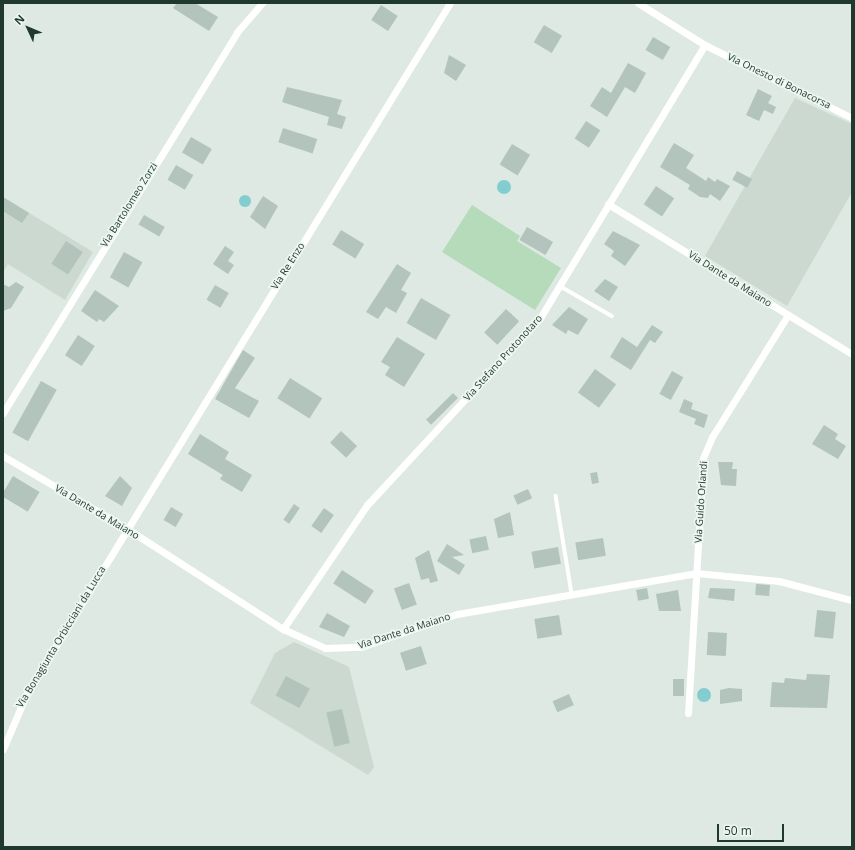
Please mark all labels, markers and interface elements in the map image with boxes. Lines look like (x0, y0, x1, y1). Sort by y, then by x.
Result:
north arrow (8, 8, 48, 48)
text: N (10, 11, 28, 28)
street label: Via Onesto di Bonacorsa (725, 51, 833, 111)
street label: Via Bartolomeo Zorzi (98, 161, 160, 249)
street label: Via Re Enzo (269, 240, 307, 292)
street label: Via Dante da Maiano (686, 248, 774, 310)
street label: Via Stefano Protonotaro (461, 312, 545, 404)
street label: Via Guido Orlandi (692, 461, 710, 543)
street label: Via Dante da Maiano (53, 482, 141, 542)
street label: Via Bonagiunta Orbicciani da Lucca (14, 564, 108, 710)
street label: Via Dante da Maiano (356, 610, 452, 652)
scale bar (719, 816, 786, 842)
text: 50 m (724, 822, 752, 839)

